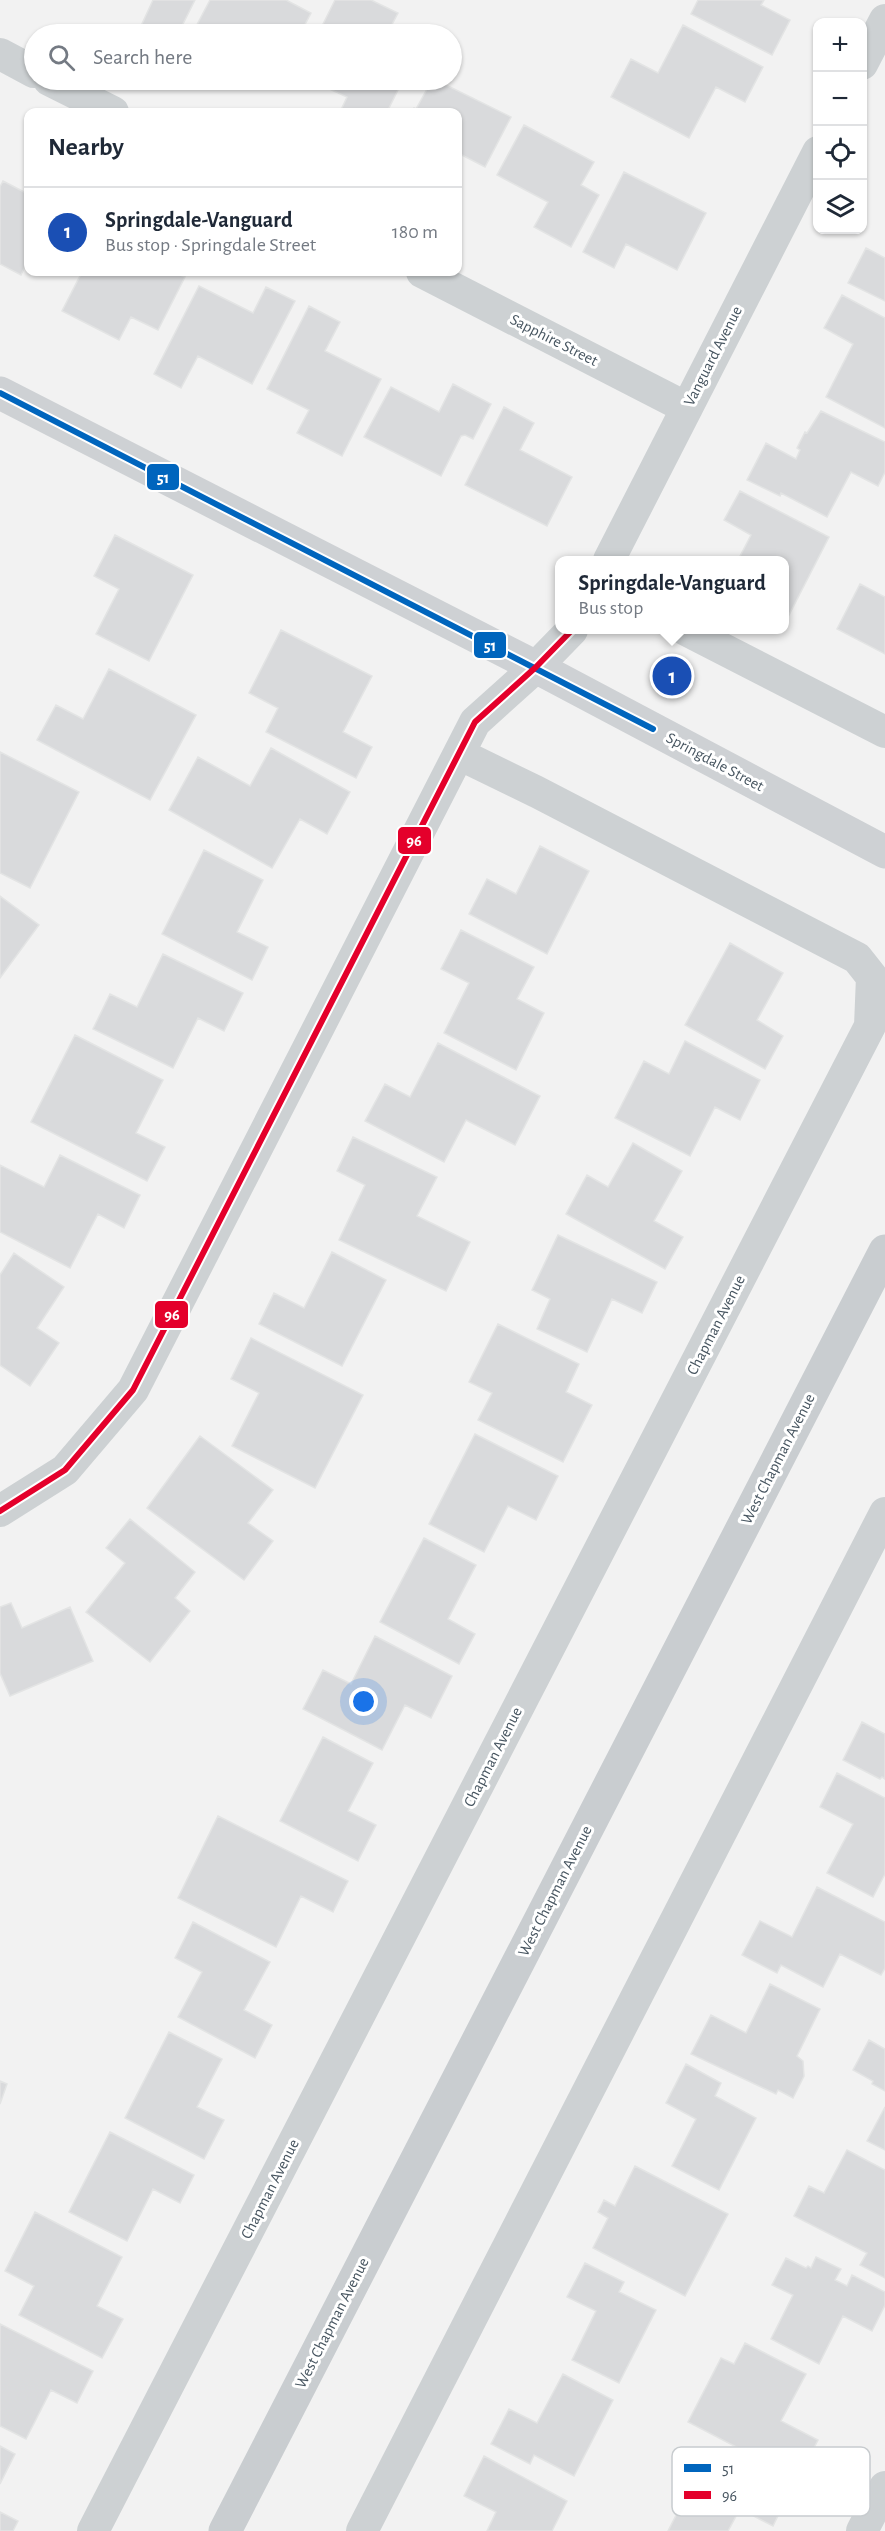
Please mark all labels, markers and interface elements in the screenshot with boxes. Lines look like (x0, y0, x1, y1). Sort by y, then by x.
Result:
map controls (813, 18, 867, 234)
button: + (813, 18, 867, 72)
search box (24, 24, 462, 90)
icon: search (45, 41, 78, 74)
text: Search here (93, 46, 192, 68)
button: − (813, 72, 867, 126)
button: locate (813, 126, 867, 180)
text: Nearby (48, 134, 124, 160)
button: layers (813, 180, 867, 234)
text: Springdale-Vanguard (105, 209, 293, 231)
text: 1 (64, 222, 71, 242)
text: 180 m (392, 222, 438, 242)
text: Bus stop · Springdale Street (105, 235, 316, 255)
street label: Vanguard Avenue (681, 304, 745, 408)
street label: Sapphire Street (508, 311, 600, 369)
line badge: 51 (146, 463, 180, 491)
text: 51 (157, 470, 169, 486)
popup (555, 556, 789, 634)
text: Springdale-Vanguard (578, 572, 766, 594)
text: Bus stop (578, 598, 643, 618)
line badge: 51 (473, 631, 507, 659)
text: 51 (484, 638, 496, 654)
pin: 1 (652, 654, 692, 698)
street label: Springdale Street (664, 730, 766, 794)
line badge: 96 (397, 826, 432, 855)
text: 96 (406, 833, 422, 849)
street label: Chapman Avenue (684, 1273, 748, 1377)
line badge: 96 (154, 1300, 189, 1329)
text: 96 (164, 1307, 180, 1323)
street label: West Chapman Avenue (738, 1391, 818, 1527)
your location (349, 1687, 378, 1716)
street label: Chapman Avenue (461, 1705, 525, 1809)
street label: West Chapman Avenue (515, 1823, 595, 1959)
street label: Chapman Avenue (238, 2137, 302, 2241)
street label: West Chapman Avenue (292, 2255, 372, 2391)
legend (672, 2447, 870, 2516)
text: 51 (722, 2461, 734, 2477)
text: 96 (722, 2488, 737, 2504)

